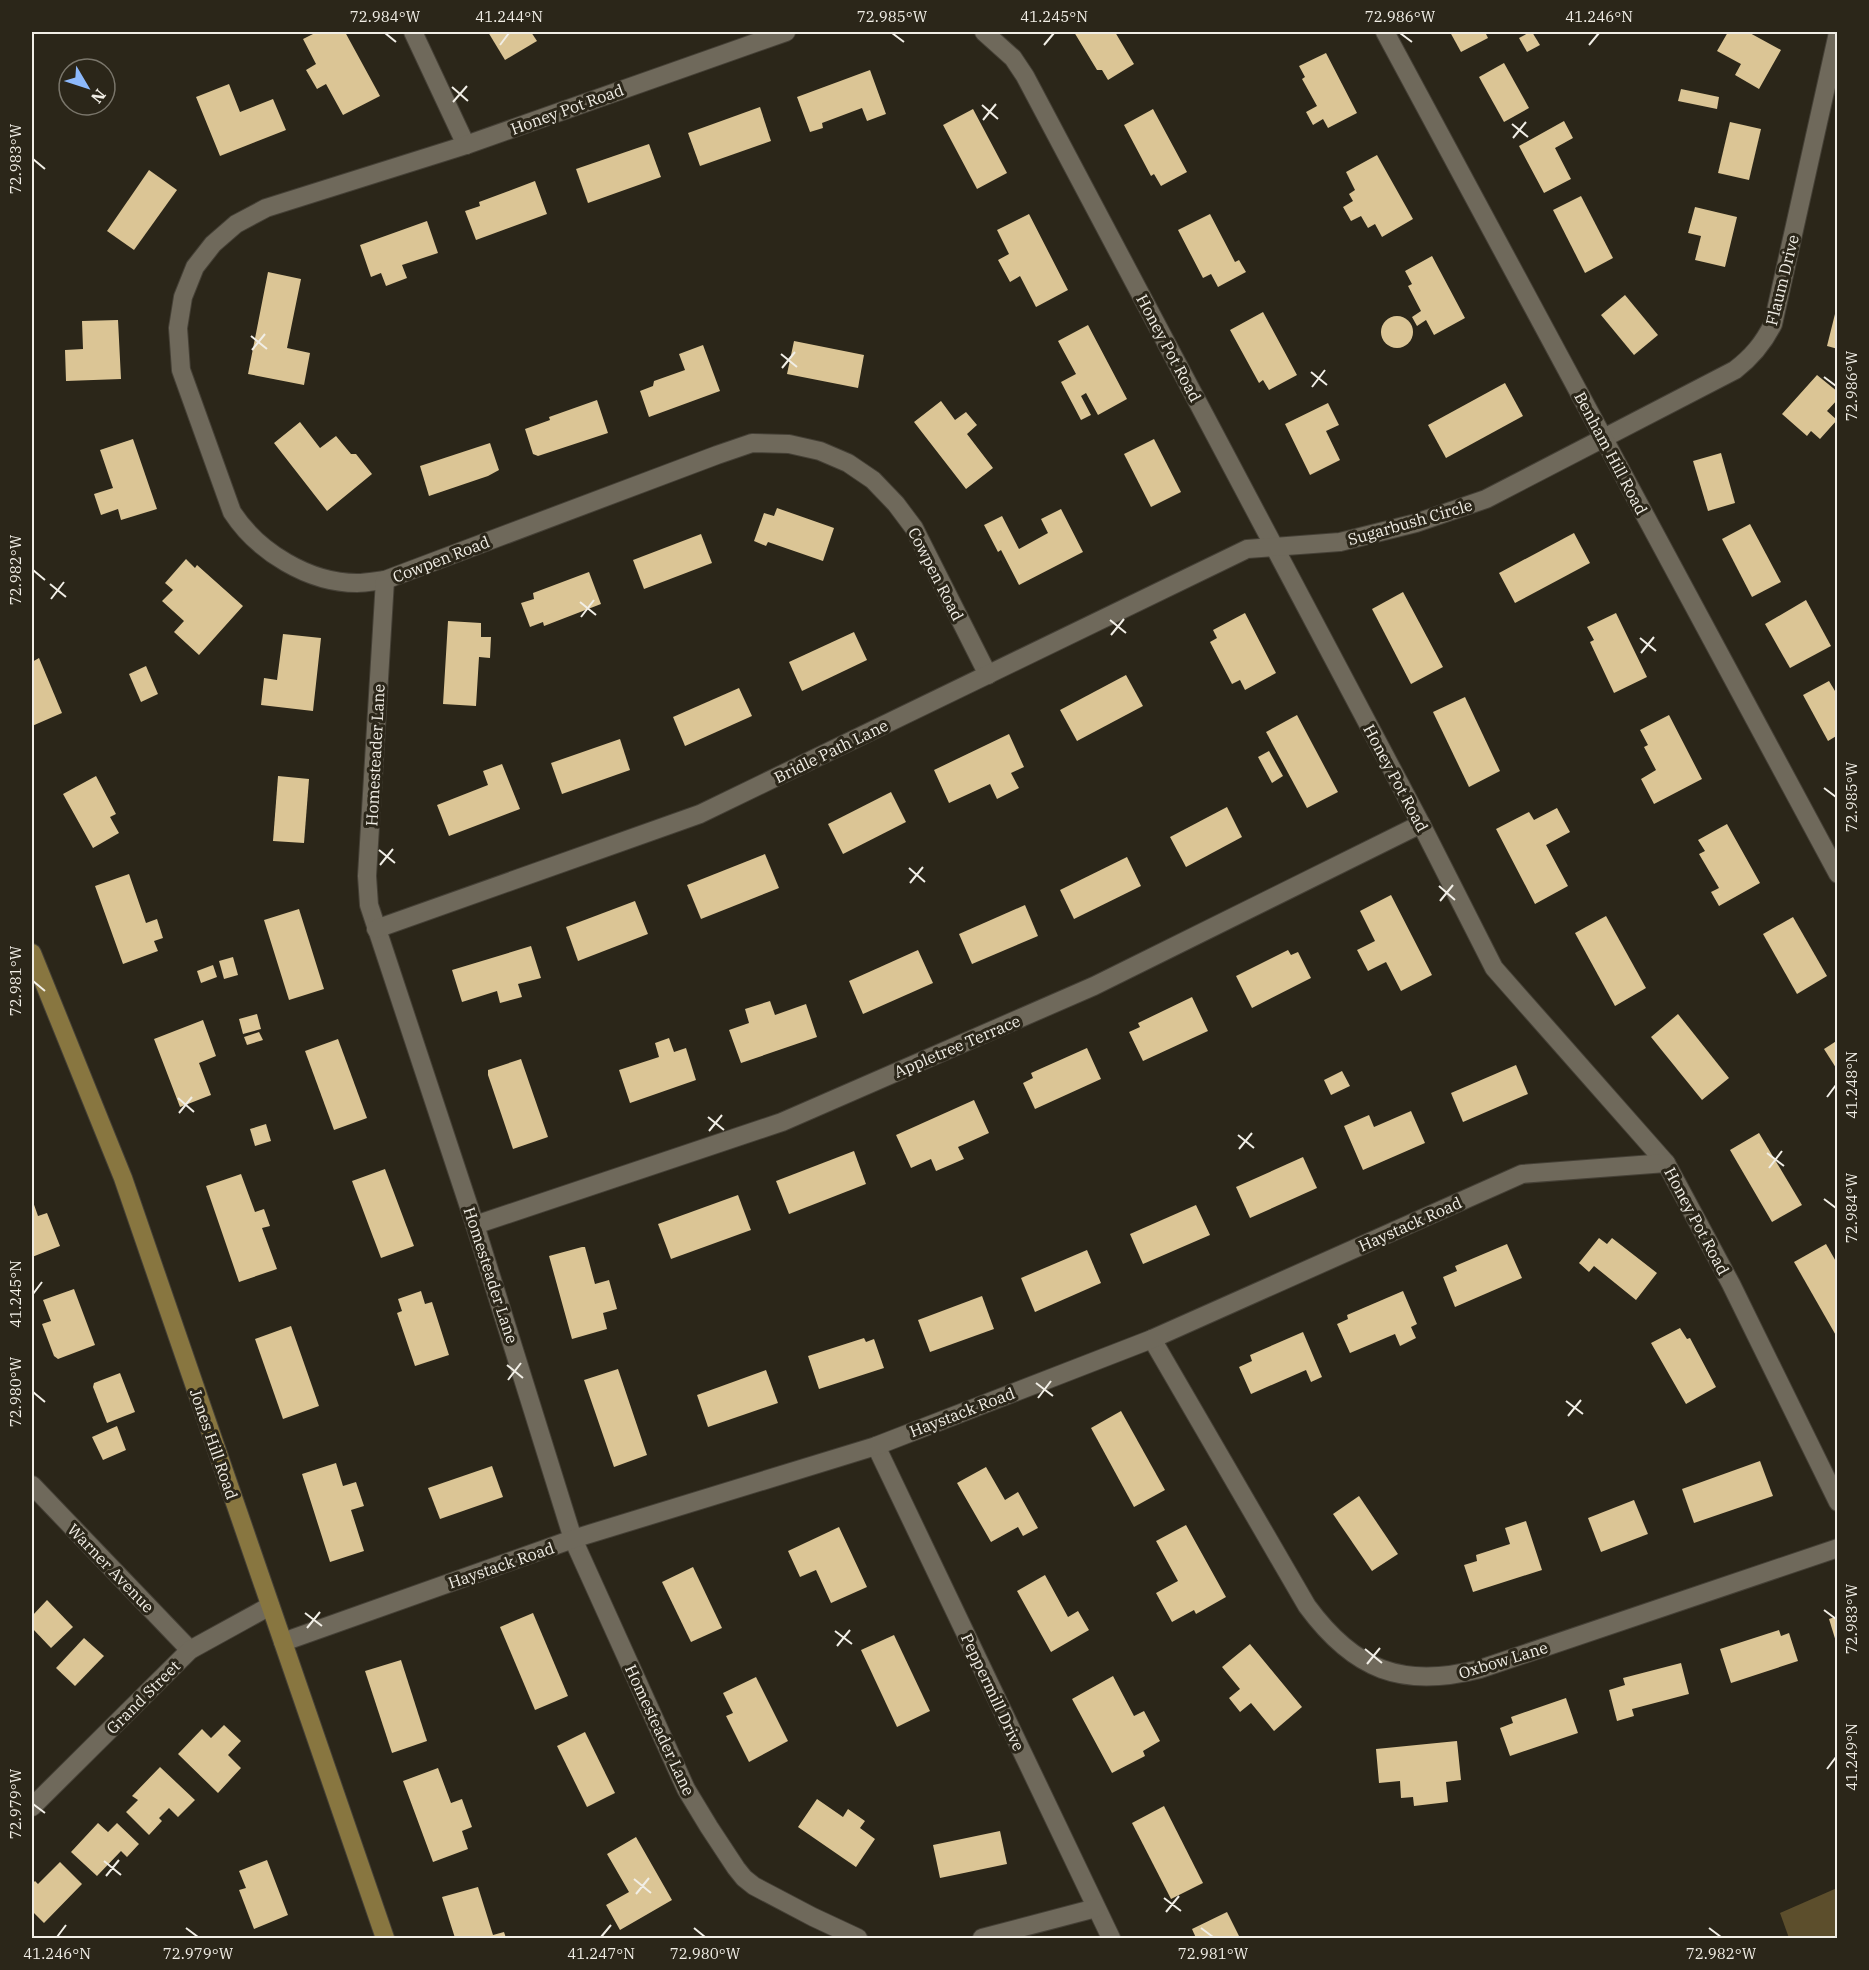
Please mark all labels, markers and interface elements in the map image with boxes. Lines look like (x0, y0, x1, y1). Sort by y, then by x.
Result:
text: 72.984°W (350, 7, 421, 26)
text: 41.244°N (475, 7, 543, 26)
text: 72.985°W (857, 7, 928, 26)
text: 41.245°N (1020, 7, 1088, 26)
text: 72.986°W (1365, 7, 1436, 26)
text: 41.246°N (1565, 7, 1633, 26)
north arrow (57, 57, 117, 117)
street label: Honey Pot Road (508, 79, 626, 139)
text: N (87, 85, 110, 108)
text: 72.983°W (6, 123, 25, 194)
street label: Flaum Drive (1761, 233, 1803, 327)
street label: Honey Pot Road (1132, 291, 1206, 405)
text: 72.986°W (1842, 350, 1861, 421)
street label: Benham Hill Road (1570, 388, 1652, 518)
street label: Sugarbush Circle (1345, 495, 1475, 549)
street label: Cowpen Road (904, 524, 968, 624)
street label: Cowpen Road (390, 531, 493, 587)
text: 72.982°W (6, 534, 25, 605)
street label: Homesteader Lane (361, 683, 389, 827)
street label: Bridle Path Lane (771, 715, 891, 787)
street label: Honey Pot Road (1359, 721, 1433, 835)
text: 72.985°W (1842, 761, 1861, 832)
text: 72.981°W (6, 945, 25, 1016)
street label: Appletree Terrace (891, 1010, 1023, 1082)
text: 41.248°N (1842, 1051, 1861, 1119)
street label: Honey Pot Road (1660, 1164, 1734, 1278)
text: 72.984°W (1842, 1172, 1861, 1243)
street label: Haystack Road (1355, 1192, 1465, 1256)
street label: Homesteader Lane (459, 1204, 523, 1346)
text: 41.245°N (6, 1260, 25, 1328)
text: 72.980°W (6, 1356, 25, 1427)
street label: Haystack Road (907, 1383, 1018, 1441)
street label: Jones Hill Road (186, 1386, 242, 1502)
street label: Warner Avenue (63, 1519, 159, 1617)
street label: Haystack Road (445, 1537, 557, 1593)
text: 72.983°W (1842, 1583, 1861, 1654)
street label: Peppermill Drive (957, 1630, 1029, 1754)
street label: Oxbow Lane (1456, 1637, 1550, 1683)
street label: Grand Street (102, 1656, 184, 1738)
street label: Homesteader Lane (621, 1661, 699, 1799)
text: 41.249°N (1842, 1723, 1861, 1791)
text: 72.979°W (6, 1768, 25, 1839)
text: 41.246°N (23, 1944, 91, 1963)
text: 72.979°W (163, 1944, 234, 1963)
text: 41.247°N (567, 1944, 635, 1963)
text: 72.980°W (670, 1944, 741, 1963)
text: 72.981°W (1178, 1944, 1249, 1963)
text: 72.982°W (1686, 1944, 1757, 1963)

